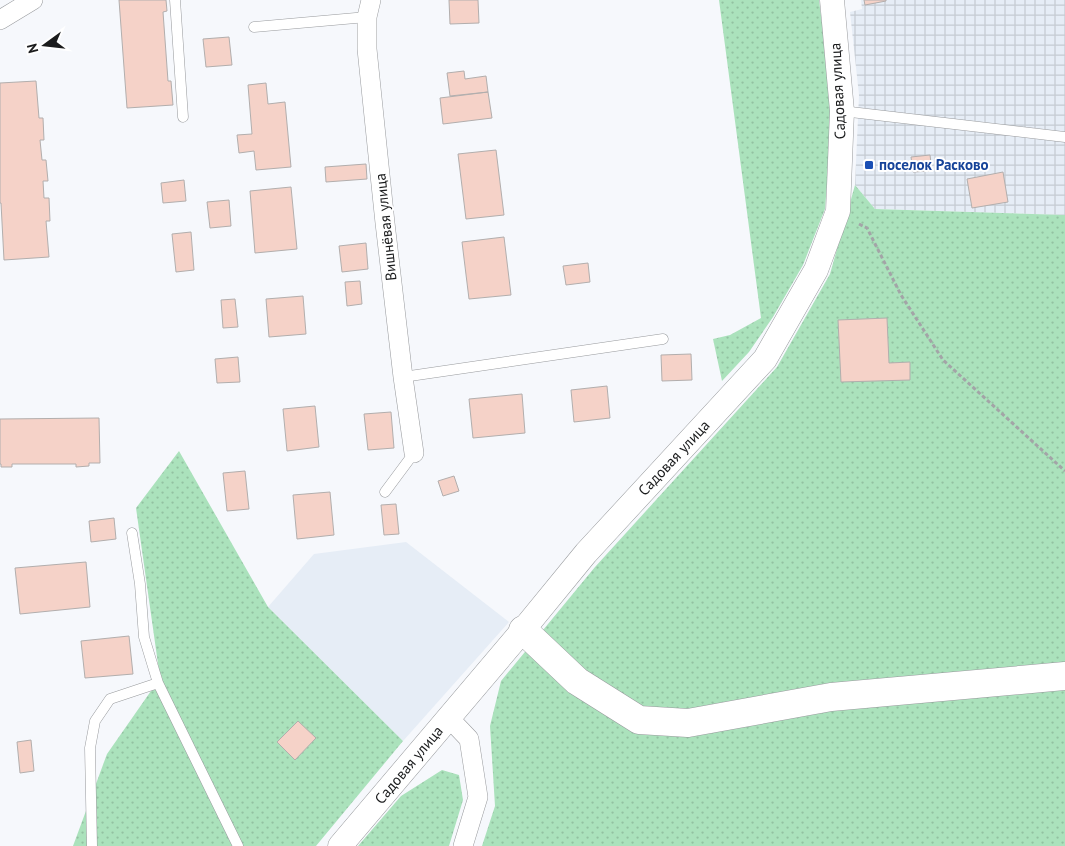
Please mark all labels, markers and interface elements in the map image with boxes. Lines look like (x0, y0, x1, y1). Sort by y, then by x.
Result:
north arrow (20, 20, 70, 70)
text: N (23, 42, 42, 55)
street label: Садовая улица (825, 42, 850, 140)
place label: поселок Расково (879, 155, 989, 174)
marker: поселок Расково (863, 159, 875, 171)
street label: Вишнёвая улица (370, 172, 401, 282)
street label: Садовая улица (634, 416, 713, 499)
street label: Садовая улица (370, 722, 447, 808)

